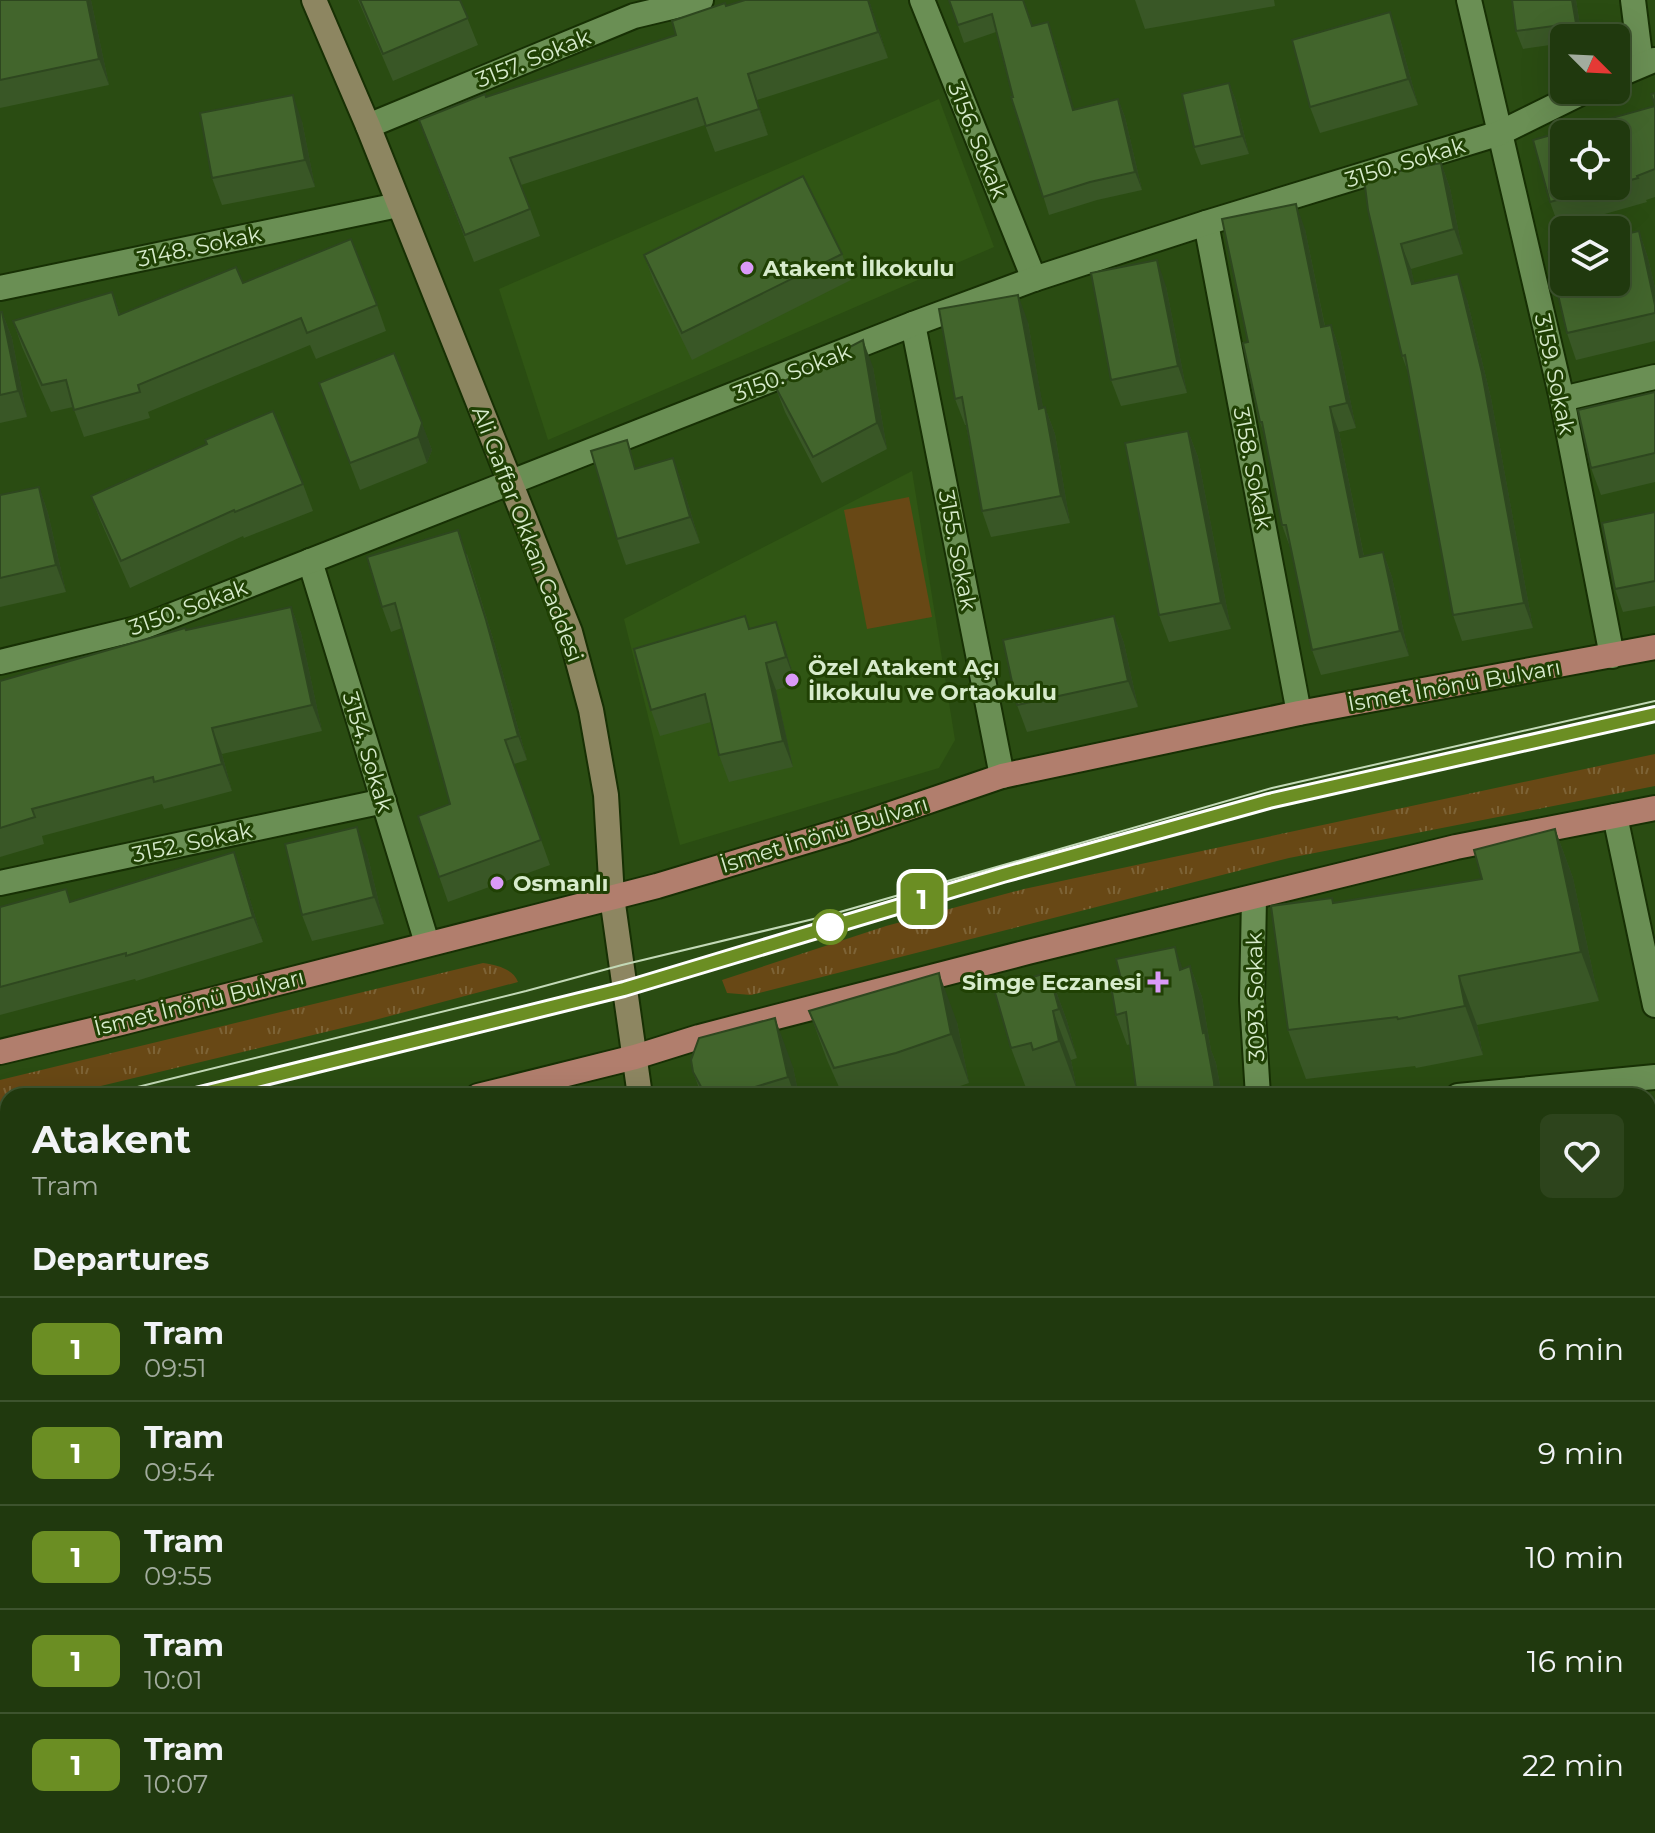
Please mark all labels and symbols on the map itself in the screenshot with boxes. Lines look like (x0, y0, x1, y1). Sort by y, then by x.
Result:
street label: 3157. Sokak (472, 23, 595, 94)
north arrow (1550, 24, 1630, 104)
street label: 3156. Sokak (942, 78, 1013, 203)
street label: 3150. Sokak (1342, 131, 1469, 194)
street label: 3148. Sokak (135, 220, 264, 273)
place label: Atakent İlkokulu (762, 255, 954, 282)
marker: Atakent İlkokulu (738, 259, 756, 277)
street label: 3159. Sokak (1529, 311, 1581, 438)
street label: 3150. Sokak (729, 337, 856, 407)
street label: Ali Gaffar Okkan Caddesi (466, 402, 589, 666)
street label: 3158. Sokak (1227, 405, 1278, 532)
street label: 3155. Sokak (933, 488, 983, 613)
street label: 3150. Sokak (125, 573, 252, 641)
street label: İsmet İnönü Bulvarı (1345, 653, 1563, 718)
place label: Özel Atakent Açı İlkokulu ve Ortaokulu (808, 654, 1057, 706)
marker: Özel Atakent Açı İlkokulu ve Ortaokulu (783, 671, 801, 689)
street label: 3154. Sokak (336, 689, 399, 816)
street label: İsmet İnönü Bulvarı (717, 790, 931, 879)
street label: 3152. Sokak (130, 816, 256, 868)
place label: Osmanlı (513, 870, 608, 897)
line badge: 1 (896, 873, 948, 925)
marker: Osmanlı (488, 874, 506, 892)
unlabelled marker (813, 910, 847, 944)
street label: 3093. Sokak (1241, 931, 1270, 1062)
street label: İsmet İnönü Bulvarı (91, 963, 307, 1042)
place label: Simge Eczanesi (962, 969, 1142, 996)
marker: Simge Eczanesi (1149, 973, 1167, 991)

